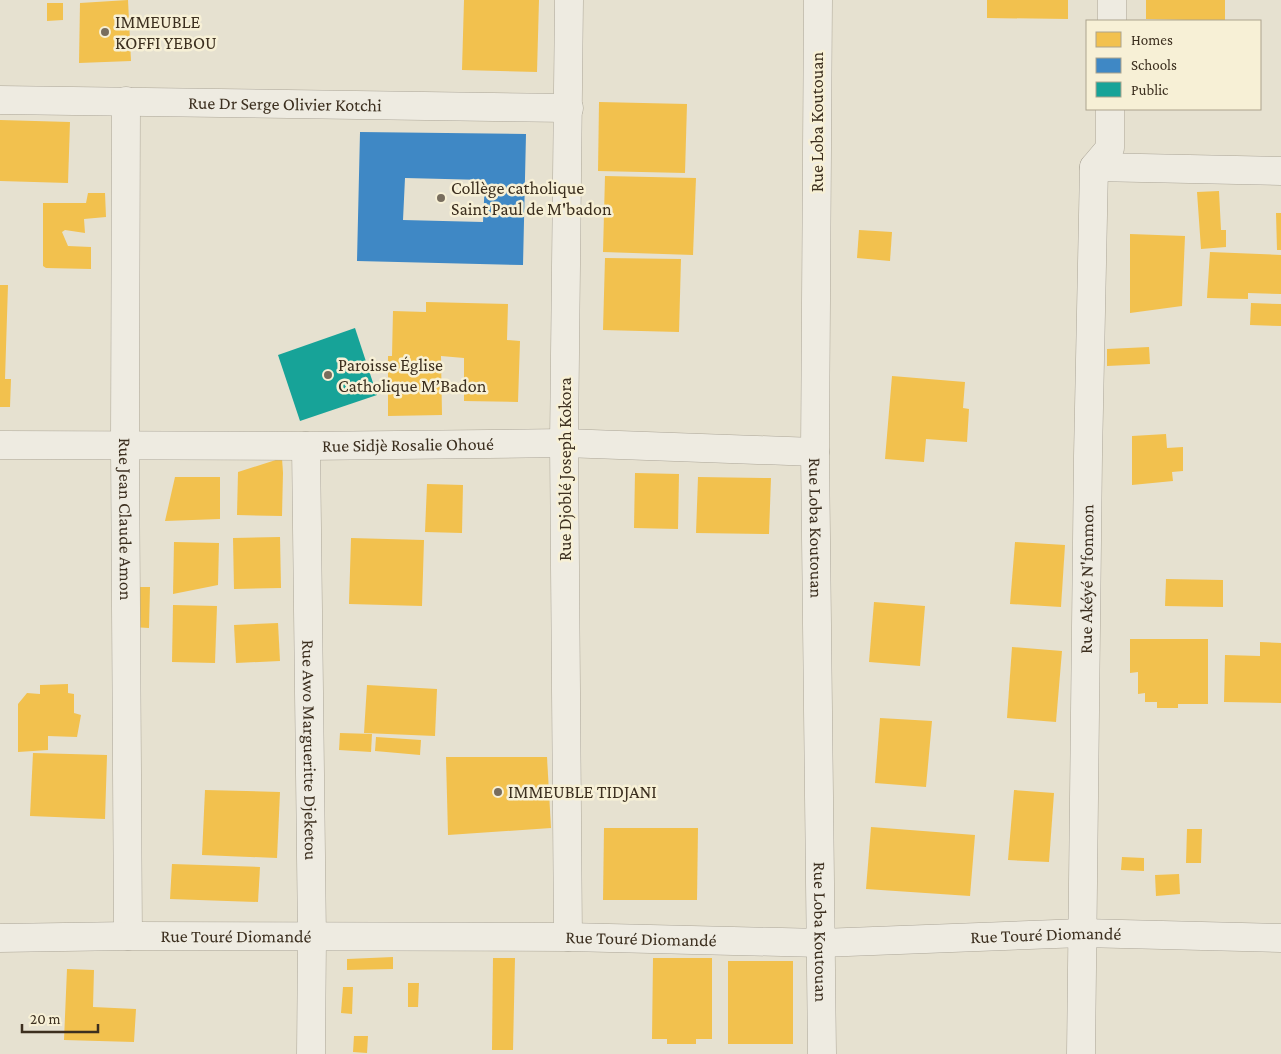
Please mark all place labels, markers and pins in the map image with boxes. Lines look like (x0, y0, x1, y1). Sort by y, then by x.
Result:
place label: IMMEUBLE KOFFI YEBOU (115, 12, 217, 53)
marker: IMMEUBLE KOFFI YEBOU (99, 26, 111, 38)
place label: Collège catholique Saint Paul de M'badon (451, 178, 612, 219)
marker: Collège catholique Saint Paul de M'badon (435, 192, 447, 204)
place label: Paroisse Église Catholique M’Badon (338, 355, 487, 396)
marker: Paroisse Église Catholique M’Badon (322, 369, 334, 381)
place label: IMMEUBLE TIDJANI (508, 782, 657, 802)
marker: IMMEUBLE TIDJANI (492, 786, 504, 798)

